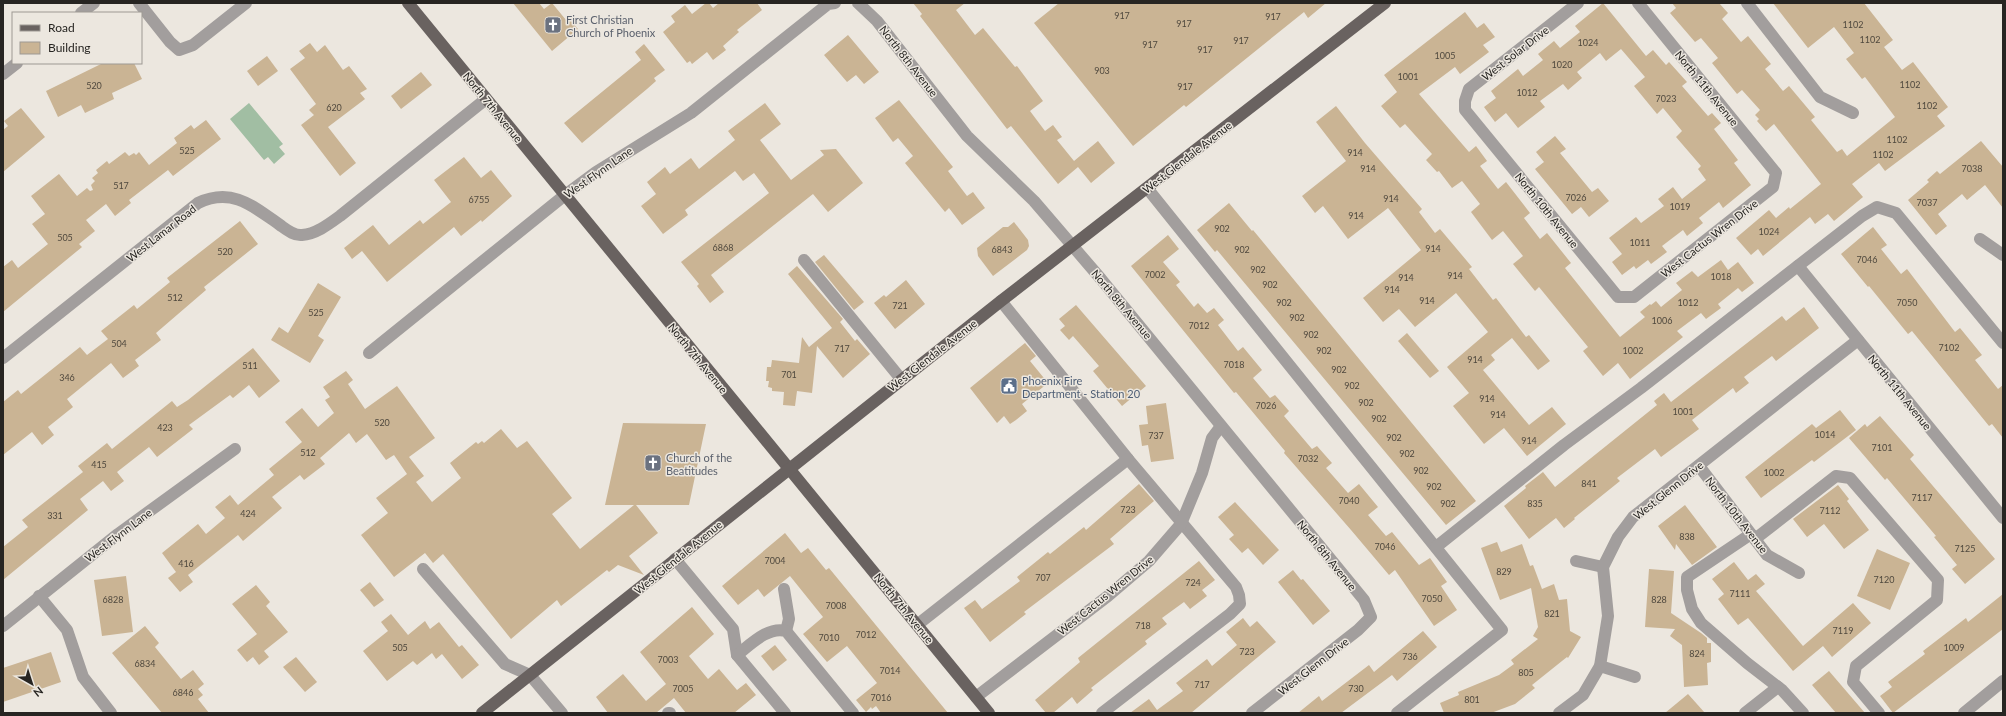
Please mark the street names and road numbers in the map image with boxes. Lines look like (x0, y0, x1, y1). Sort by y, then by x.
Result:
street label: North 8th Avenue (877, 23, 941, 99)
street label: West Solar Drive (1479, 23, 1551, 83)
street label: North 11th Avenue (1673, 48, 1741, 128)
street label: North 7th Avenue (461, 69, 525, 145)
street label: West Glendale Avenue (1140, 118, 1234, 196)
street label: West Flynn Lane (561, 143, 635, 200)
street label: North 10th Avenue (1513, 170, 1581, 250)
street label: West Cactus Wren Drive (1658, 196, 1760, 280)
street label: West Lamar Road (124, 202, 198, 264)
street label: North 8th Avenue (1089, 267, 1155, 342)
street label: West Glendale Avenue (885, 316, 979, 394)
street label: North 7th Avenue (666, 320, 730, 396)
street label: North 11th Avenue (1866, 352, 1934, 432)
street label: West Glenn Drive (1631, 458, 1706, 522)
street label: North 10th Avenue (1703, 474, 1771, 556)
street label: West Flynn Lane (82, 505, 154, 564)
street label: West Glendale Avenue (631, 517, 725, 597)
street label: North 8th Avenue (1295, 517, 1359, 593)
street label: West Cactus Wren Drive (1055, 552, 1156, 638)
street label: North 7th Avenue (872, 570, 936, 646)
street label: West Glenn Drive (1275, 634, 1351, 698)

